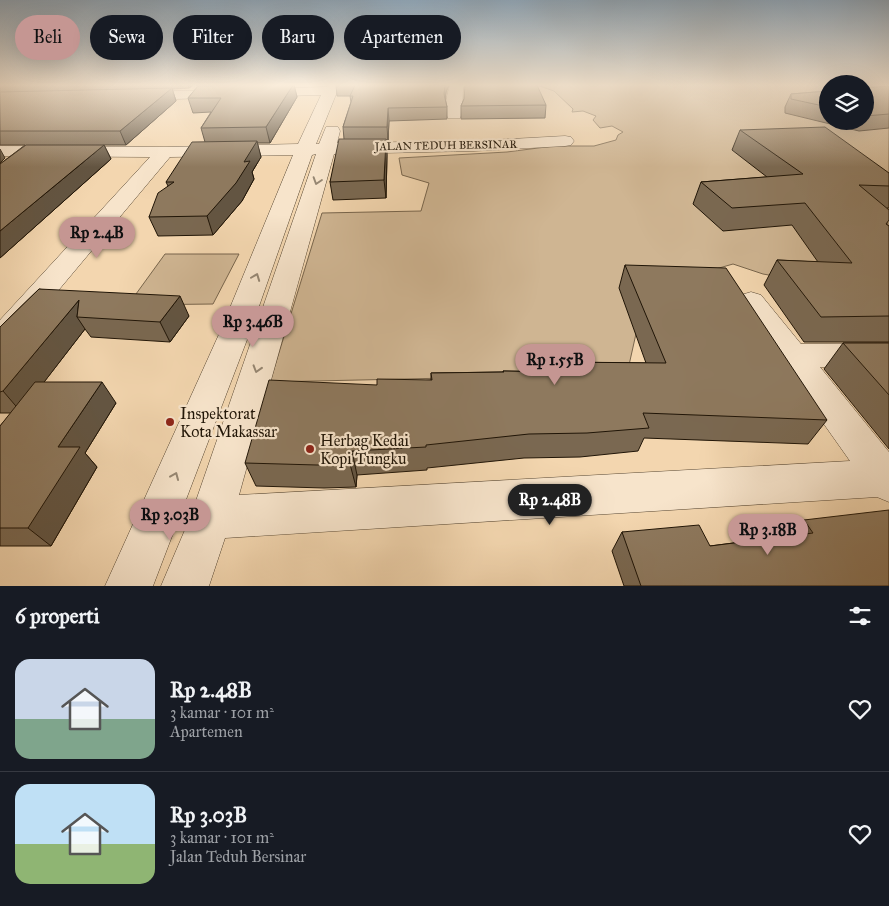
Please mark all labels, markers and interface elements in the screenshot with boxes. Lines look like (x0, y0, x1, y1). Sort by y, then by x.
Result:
chip: Beli (15, 15, 80, 60)
chip: Sewa (90, 15, 163, 60)
chip: Filter (173, 15, 252, 60)
chip: Baru (262, 15, 334, 60)
chip: Apartemen (344, 15, 461, 60)
map controls (819, 75, 874, 130)
button: layers (819, 75, 874, 130)
street label: JALAN TEDUH BERSINAR (374, 138, 517, 154)
one-way arrow (312, 176, 322, 185)
pin: Rp 2.4B (51, 216, 143, 259)
text: Rp 2.4B (70, 223, 124, 242)
one-way arrow (250, 274, 260, 282)
pin: Rp 3.46B (201, 306, 305, 348)
text: Rp 3.46B (223, 312, 283, 331)
pin: Rp 1.55B (503, 344, 607, 386)
text: Rp 1.55B (526, 350, 584, 369)
one-way arrow (253, 365, 263, 373)
place label: Inspektorat Kota Makassar (180, 404, 277, 441)
marker: Inspektorat Kota Makassar (164, 416, 176, 428)
place label: Herbag Kedai Kopi Tungku (320, 431, 409, 469)
marker: Herbag Kedai Kopi Tungku (304, 443, 316, 455)
one-way arrow (169, 473, 179, 481)
pin: Rp 2.48B (498, 484, 602, 526)
text: Rp 2.48B (519, 490, 581, 509)
pin: Rp 3.03B (118, 498, 222, 541)
text: Rp 3.03B (141, 505, 199, 524)
pin: Rp 3.18B (716, 514, 820, 556)
text: Rp 3.18B (739, 520, 797, 539)
icon: filters (846, 602, 874, 630)
text: 6 properti (15, 603, 100, 629)
text: Rp 2.48B (170, 677, 252, 703)
icon: home (55, 679, 115, 739)
icon: heart (846, 695, 874, 723)
text: 3 kamar · 101 m² (170, 703, 274, 722)
text: Apartemen (170, 722, 243, 741)
text: Rp 3.03B (170, 802, 247, 828)
icon: home (55, 804, 115, 864)
icon: heart (846, 820, 874, 848)
text: 3 kamar · 101 m² (170, 828, 274, 847)
text: Jalan Teduh Bersinar (170, 847, 306, 866)

